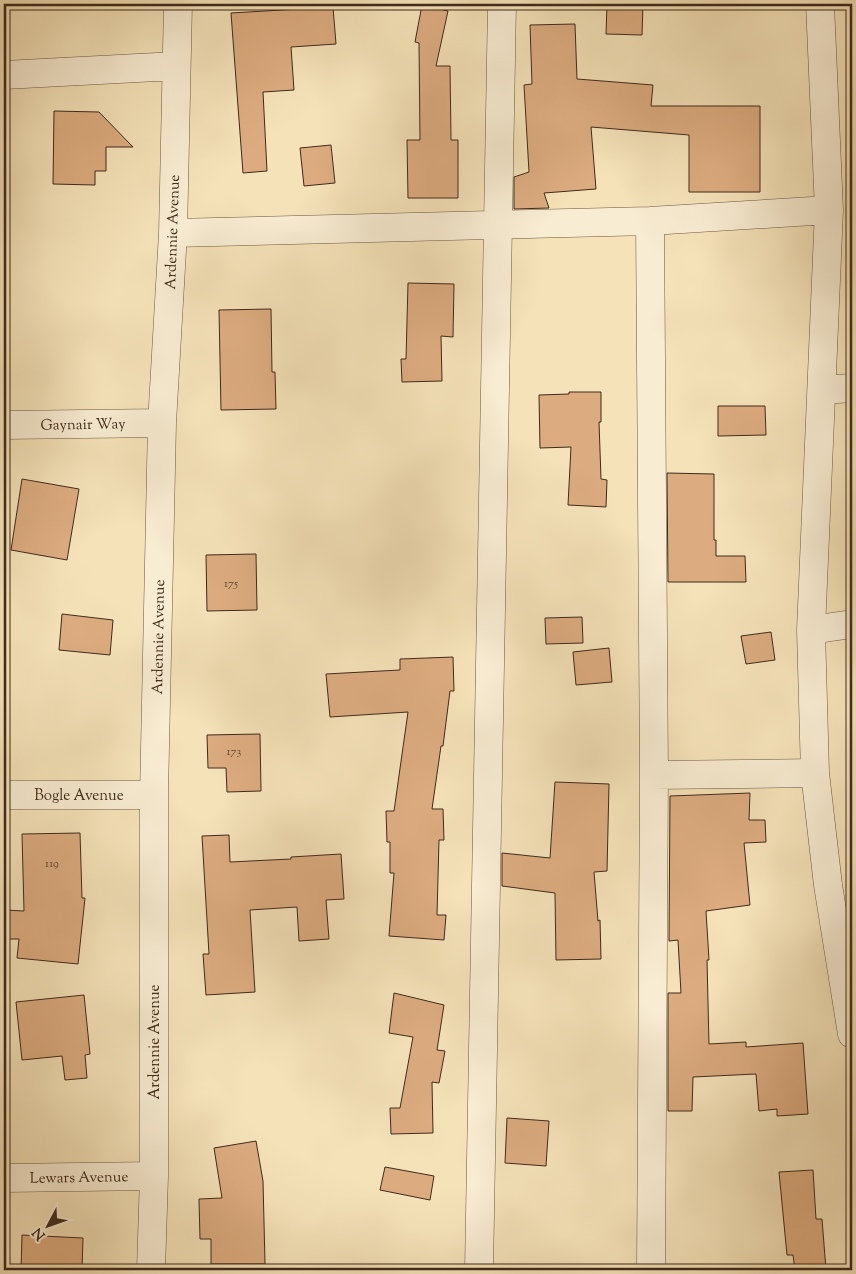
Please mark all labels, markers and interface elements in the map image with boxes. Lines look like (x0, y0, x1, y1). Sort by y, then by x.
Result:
street label: Ardennie Avenue (161, 174, 186, 290)
street label: Gaynair Way (40, 414, 126, 437)
house number: 175 (224, 575, 238, 593)
street label: Ardennie Avenue (148, 579, 171, 695)
house number: 173 (227, 743, 242, 761)
street label: Bogle Avenue (34, 786, 124, 807)
house number: 119 (45, 855, 59, 873)
street label: Ardennie Avenue (145, 984, 166, 1100)
street label: Lewars Avenue (30, 1167, 128, 1190)
north arrow (22, 1202, 72, 1252)
text: N (28, 1222, 51, 1244)

